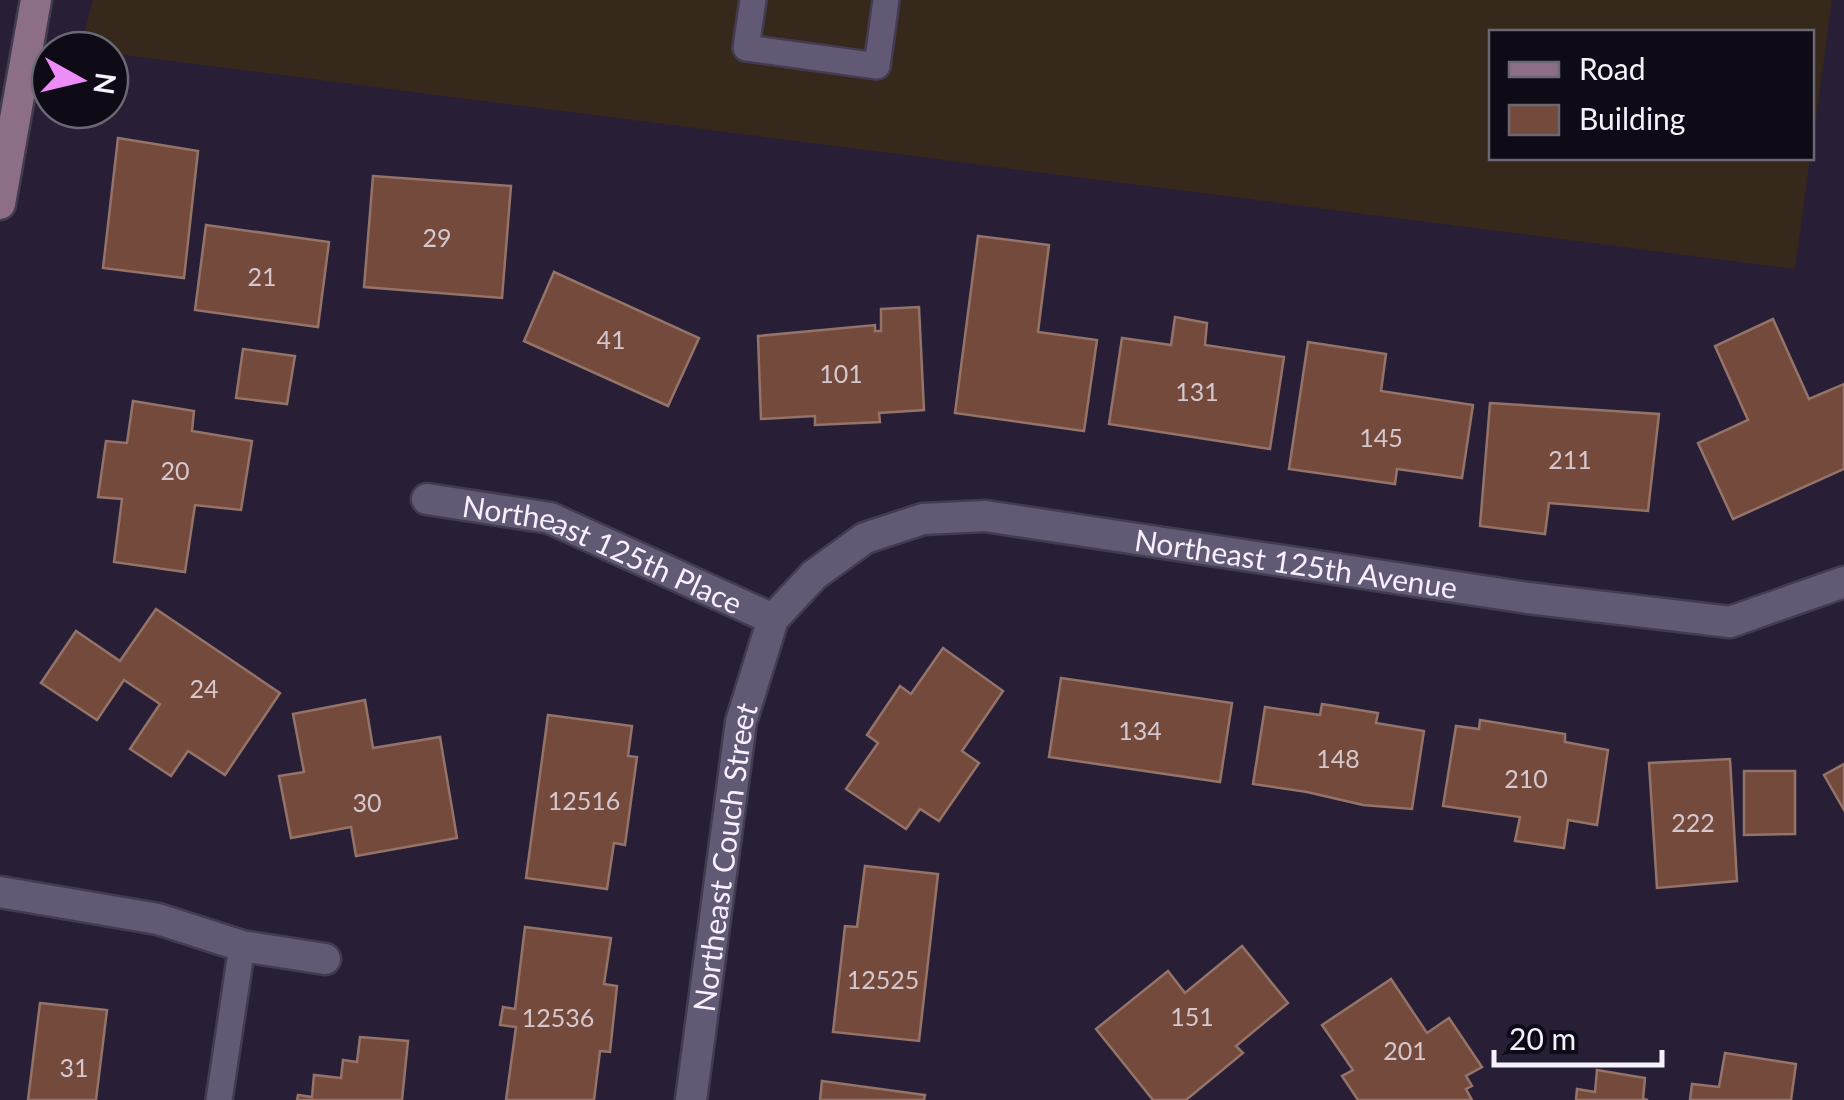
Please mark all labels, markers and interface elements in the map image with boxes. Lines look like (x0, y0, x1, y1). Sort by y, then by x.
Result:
north arrow (30, 30, 130, 130)
legend (1489, 30, 1814, 160)
text: Road (1579, 50, 1646, 86)
text: N (87, 71, 124, 97)
text: Building (1579, 100, 1685, 136)
house number: 29 (422, 222, 452, 252)
house number: 21 (247, 261, 277, 291)
house number: 41 (596, 324, 626, 354)
house number: 101 (819, 358, 863, 388)
house number: 131 (1175, 376, 1219, 406)
house number: 145 (1359, 422, 1403, 452)
house number: 211 (1548, 444, 1592, 474)
house number: 20 (160, 455, 190, 485)
street label: Northeast 125th Place (460, 487, 748, 621)
street label: Northeast 125th Avenue (1132, 521, 1460, 605)
house number: 24 (189, 673, 219, 703)
street label: Northeast Couch Street (685, 698, 764, 1014)
house number: 134 (1118, 715, 1162, 745)
house number: 148 (1316, 743, 1360, 773)
house number: 210 (1504, 763, 1548, 793)
house number: 12516 (548, 785, 620, 815)
house number: 30 (352, 787, 382, 817)
house number: 222 (1671, 807, 1715, 837)
house number: 12525 (847, 964, 919, 994)
house number: 151 (1170, 1001, 1214, 1031)
house number: 12536 (522, 1002, 594, 1032)
scale bar (1494, 1005, 1662, 1067)
text: 20 m (1509, 1020, 1576, 1056)
house number: 201 (1383, 1035, 1427, 1065)
house number: 31 (59, 1052, 89, 1082)

